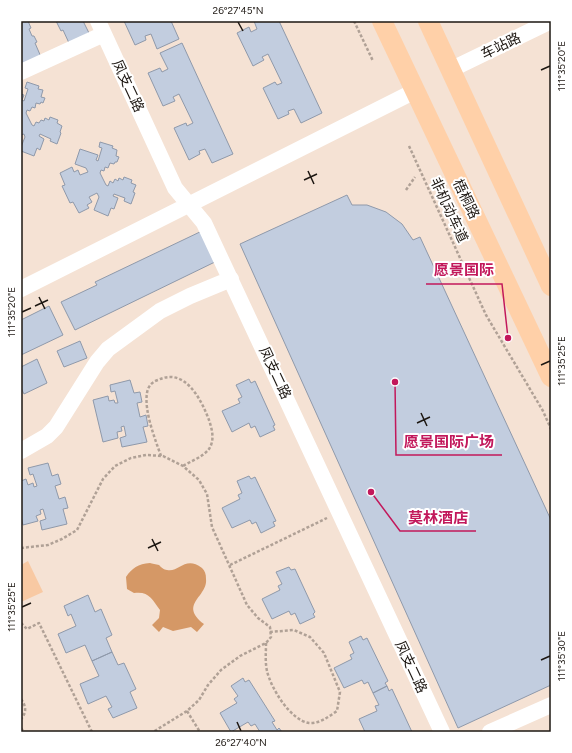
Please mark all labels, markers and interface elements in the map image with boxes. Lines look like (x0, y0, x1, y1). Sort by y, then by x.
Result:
text: 26°27'45"N (213, 4, 263, 17)
street label: 车站路 (478, 29, 524, 63)
text: 111°35'20"E (555, 41, 568, 91)
street label: 凤支二路 (108, 57, 148, 115)
street label: 非机动车道 (427, 175, 471, 245)
street label: 梧桐路 (449, 176, 483, 222)
callout: 愿景国际 (426, 257, 502, 284)
text: 愿景国际 (434, 261, 494, 279)
text: 111°35'20"E (5, 287, 18, 337)
text: 111°35'25"E (555, 336, 568, 386)
street label: 凤支二路 (255, 344, 295, 402)
callout: 愿景国际广场 (396, 428, 502, 455)
text: 愿景国际广场 (404, 433, 494, 451)
callout: 莫林酒店 (400, 504, 476, 531)
text: 莫林酒店 (408, 509, 468, 527)
text: 111°35'25"E (5, 582, 18, 632)
text: 111°35'30"E (555, 631, 568, 681)
street label: 凤支二路 (391, 638, 431, 696)
text: 26°27'40"N (215, 736, 267, 749)

